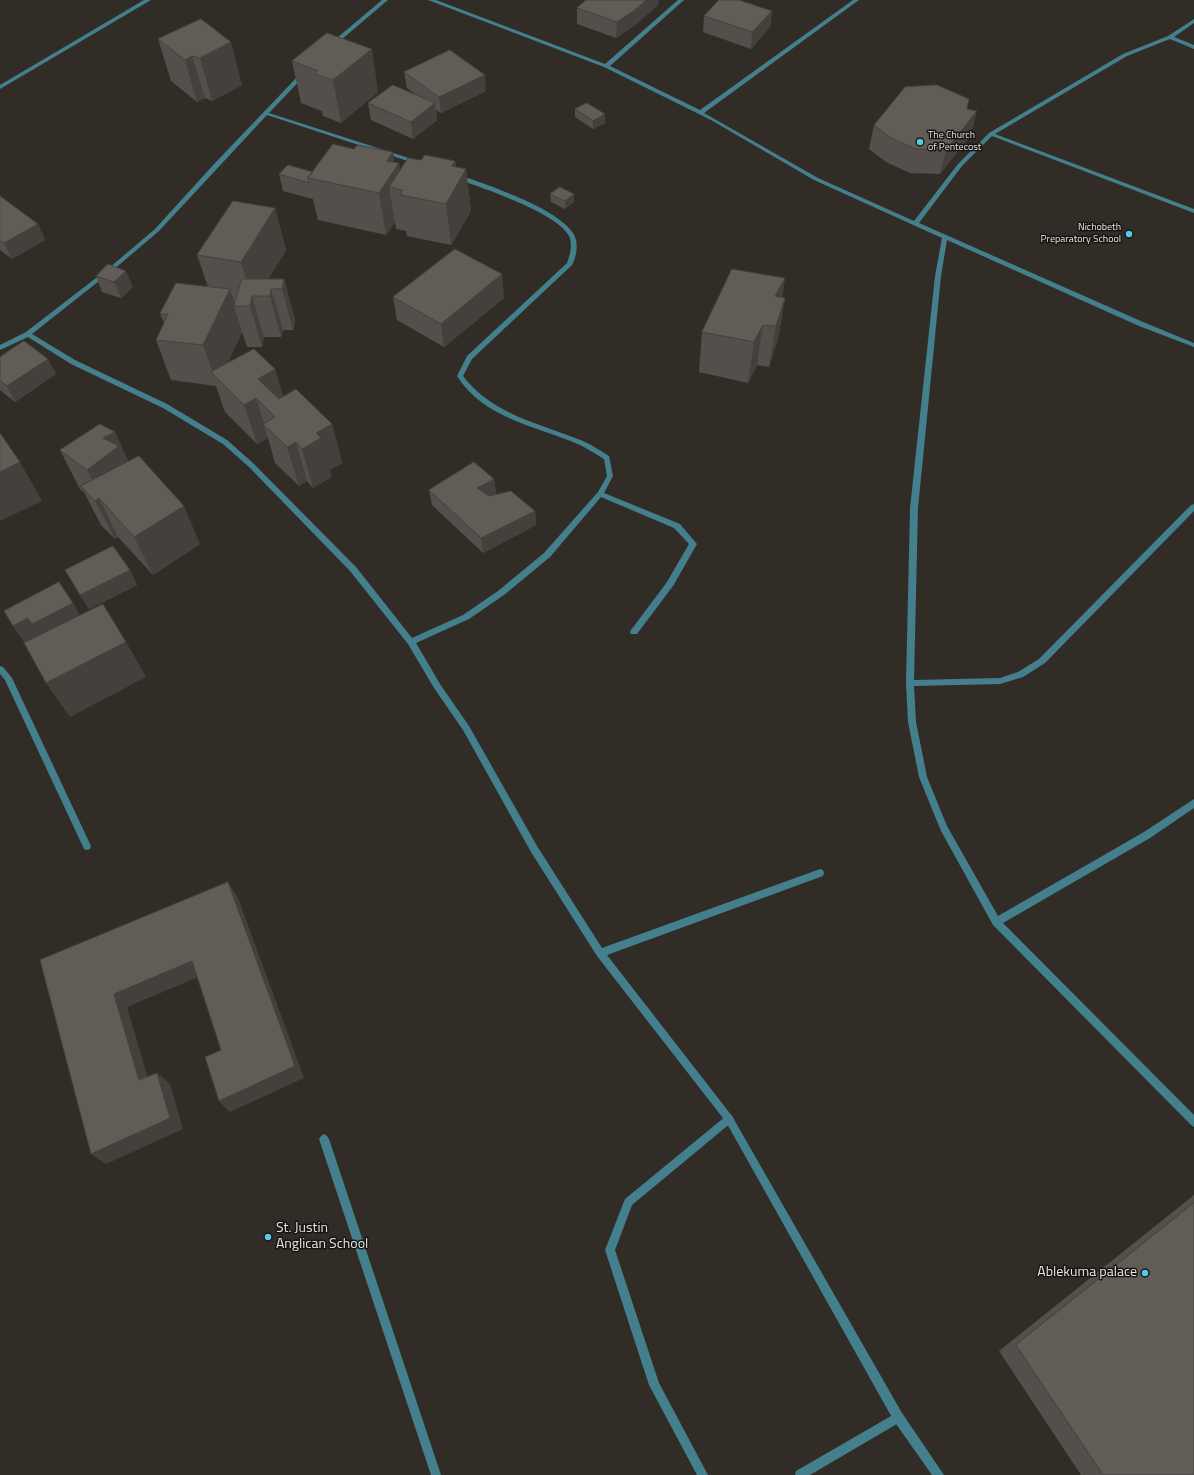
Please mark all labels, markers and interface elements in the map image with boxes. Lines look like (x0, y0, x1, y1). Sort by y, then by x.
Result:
place label: The Church of Pentecost (928, 130, 981, 154)
marker: The Church of Pentecost (915, 137, 925, 147)
place label: Nichobeth Preparatory School (1041, 222, 1121, 246)
marker: Nichobeth Preparatory School (1124, 229, 1134, 239)
place label: St. Justin Anglican School (276, 1221, 368, 1254)
marker: St. Justin Anglican School (263, 1232, 273, 1242)
place label: Ablekuma palace (1037, 1265, 1137, 1281)
marker: Ablekuma palace (1140, 1268, 1150, 1278)

